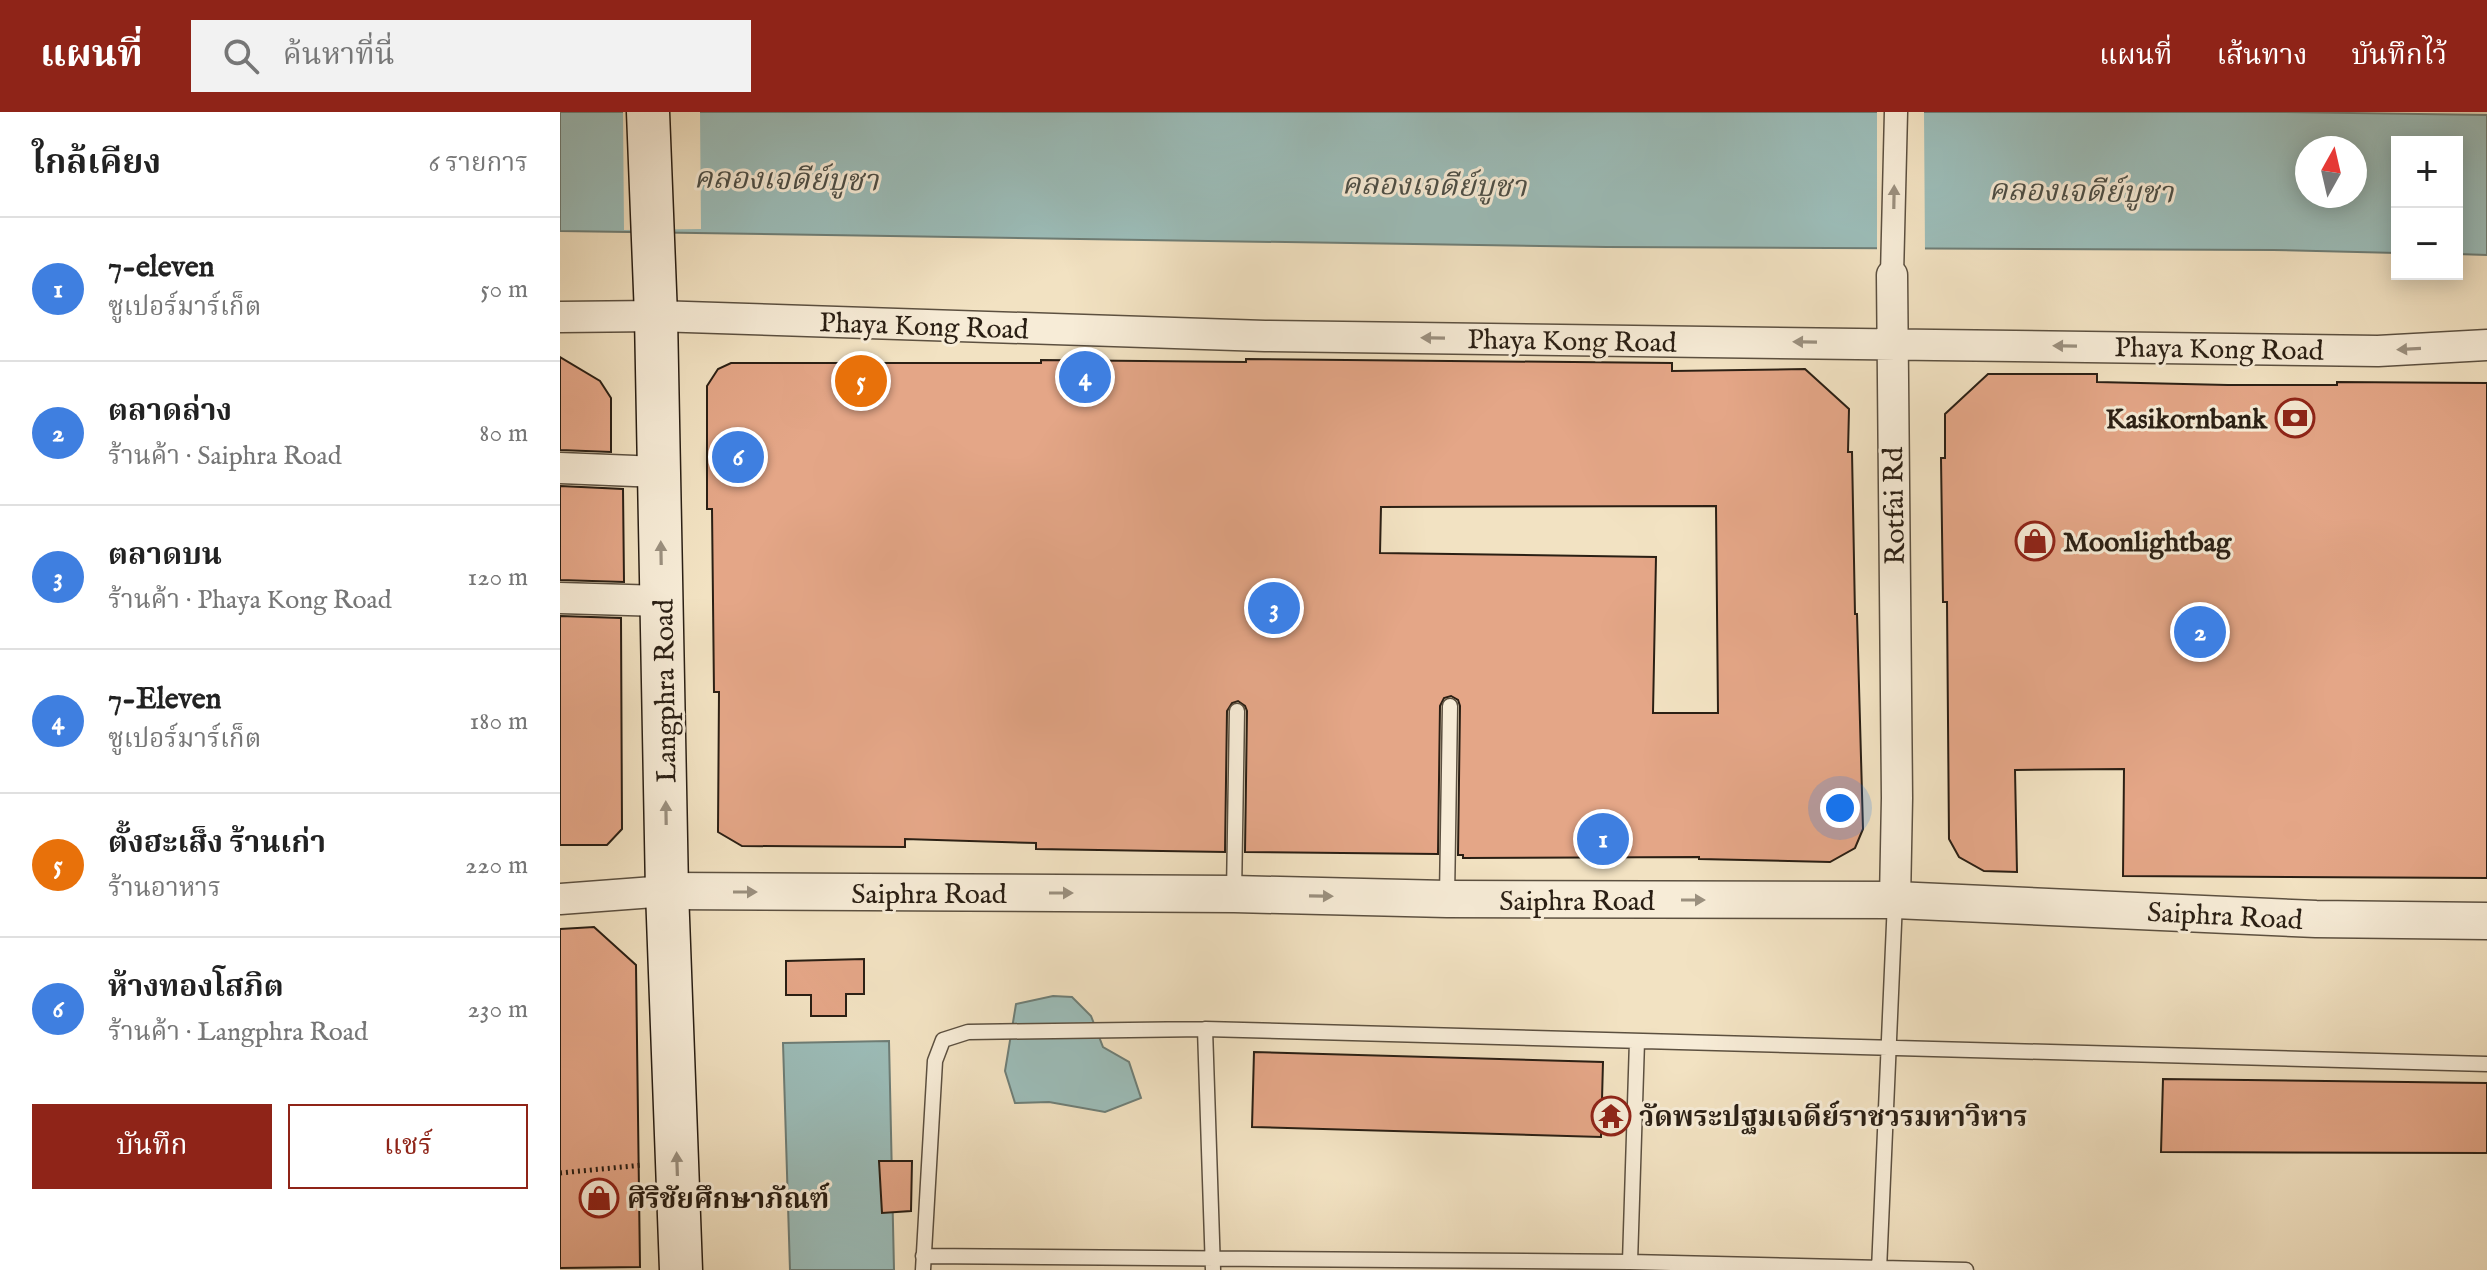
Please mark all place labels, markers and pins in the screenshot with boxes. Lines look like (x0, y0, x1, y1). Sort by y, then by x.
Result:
pin: 4 (1059, 347, 1111, 407)
pin: 5 (835, 351, 887, 411)
bank icon: Kasikornbank (2274, 397, 2316, 439)
place label: Kasikornbank (2105, 403, 2268, 438)
pin: 6 (712, 427, 764, 487)
shop icon: Moonlightbag (2014, 520, 2056, 562)
place label: Moonlightbag (2063, 526, 2232, 561)
pin: 3 (1248, 578, 1300, 638)
pin: 2 (2174, 602, 2226, 662)
pin: 1 (1577, 809, 1629, 869)
temple icon: วัดพระปฐมเจดีย์ราชวรมหาวิหาร (1590, 1095, 1632, 1137)
place label: วัดพระปฐมเจดีย์ราชวรมหาวิหาร (1639, 1100, 2028, 1136)
shop icon: ศิริชัยศึกษาภัณฑ์ (578, 1177, 620, 1219)
place label: ศิริชัยศึกษาภัณฑ์ (627, 1182, 830, 1218)

